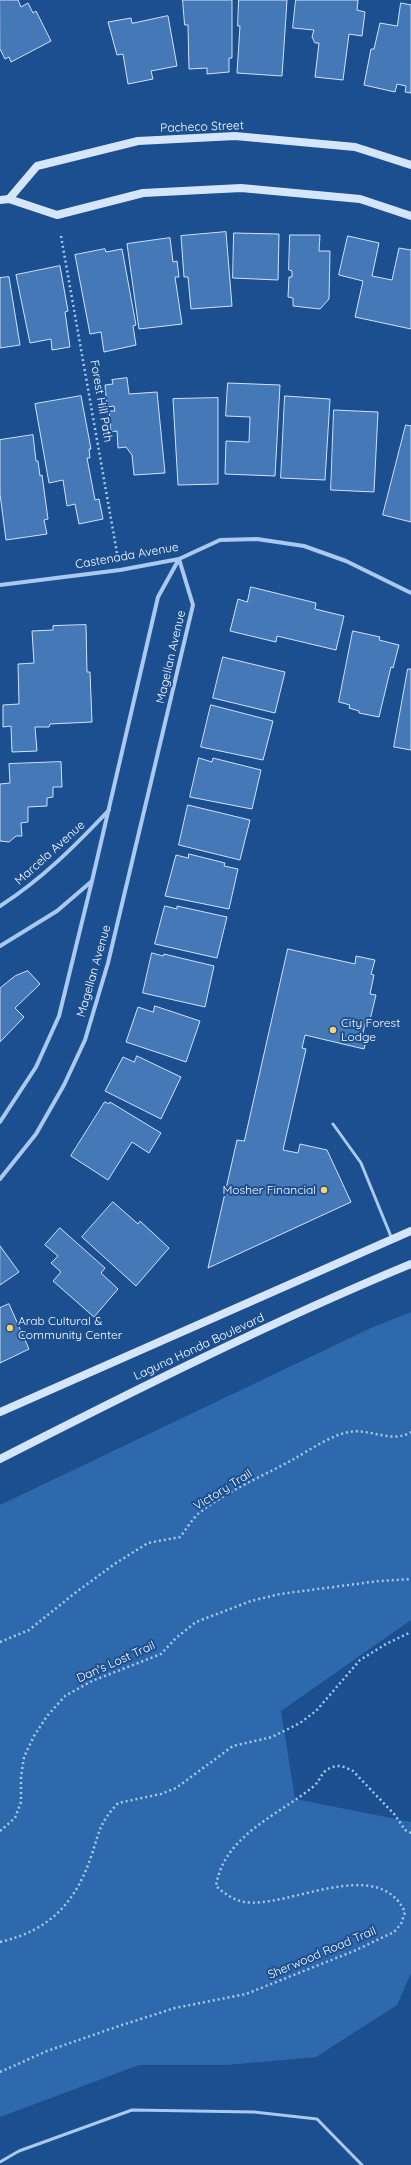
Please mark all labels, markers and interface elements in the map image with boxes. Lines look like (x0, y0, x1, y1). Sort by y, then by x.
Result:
street label: Pacheco Street (160, 118, 244, 136)
street label: Forest Hill Path (87, 359, 115, 443)
street label: Castenada Avenue (74, 540, 180, 572)
street label: Magellan Avenue (153, 609, 189, 705)
street label: Marcela Avenue (12, 818, 88, 888)
street label: Magellan Avenue (74, 923, 114, 1019)
place label: City Forest Lodge (341, 1016, 400, 1044)
marker: City Forest Lodge (328, 1025, 338, 1035)
place label: Mosher Financial (222, 1183, 316, 1197)
marker: Mosher Financial (319, 1185, 329, 1195)
street label: Laguna Honda Boulevard (131, 1310, 267, 1384)
place label: Arab Cultural & Community Center (18, 1314, 122, 1342)
marker: Arab Cultural & Community Center (5, 1323, 15, 1333)
street label: Victory Trail (191, 1466, 255, 1514)
street label: Dan's Lost Trail (75, 1638, 157, 1686)
street label: Sherwood Road Trail (266, 1924, 378, 1982)

